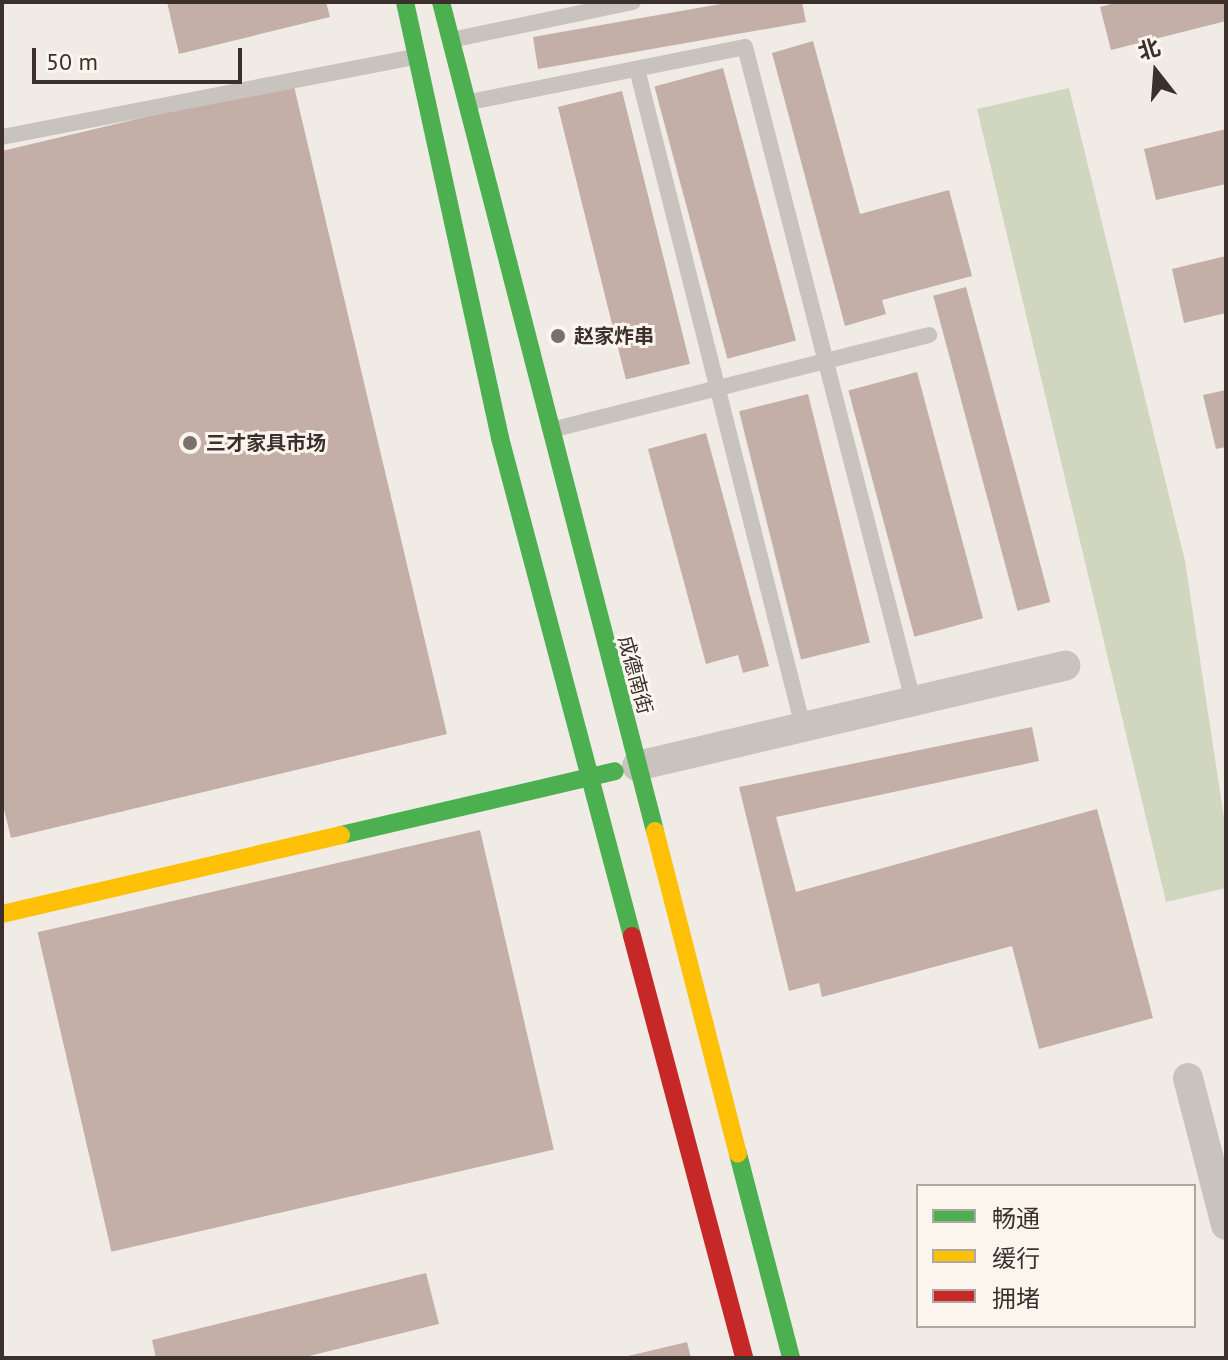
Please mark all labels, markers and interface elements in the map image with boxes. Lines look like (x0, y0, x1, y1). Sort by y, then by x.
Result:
scale bar (36, 32, 246, 82)
north arrow (1116, 32, 1196, 112)
text: 北 (1134, 32, 1164, 66)
text: 50 m (46, 46, 98, 77)
place label: 赵家炸串 (574, 324, 654, 348)
marker: 赵家炸串 (549, 327, 567, 345)
place label: 三才家具市场 (206, 431, 326, 455)
marker: 三才家具市场 (181, 434, 199, 452)
street label: 成德南街 (613, 633, 657, 717)
legend (916, 1184, 1196, 1328)
text: 畅通 (992, 1203, 1040, 1234)
text: 缓行 (992, 1243, 1040, 1274)
text: 拥堵 (992, 1283, 1040, 1314)

